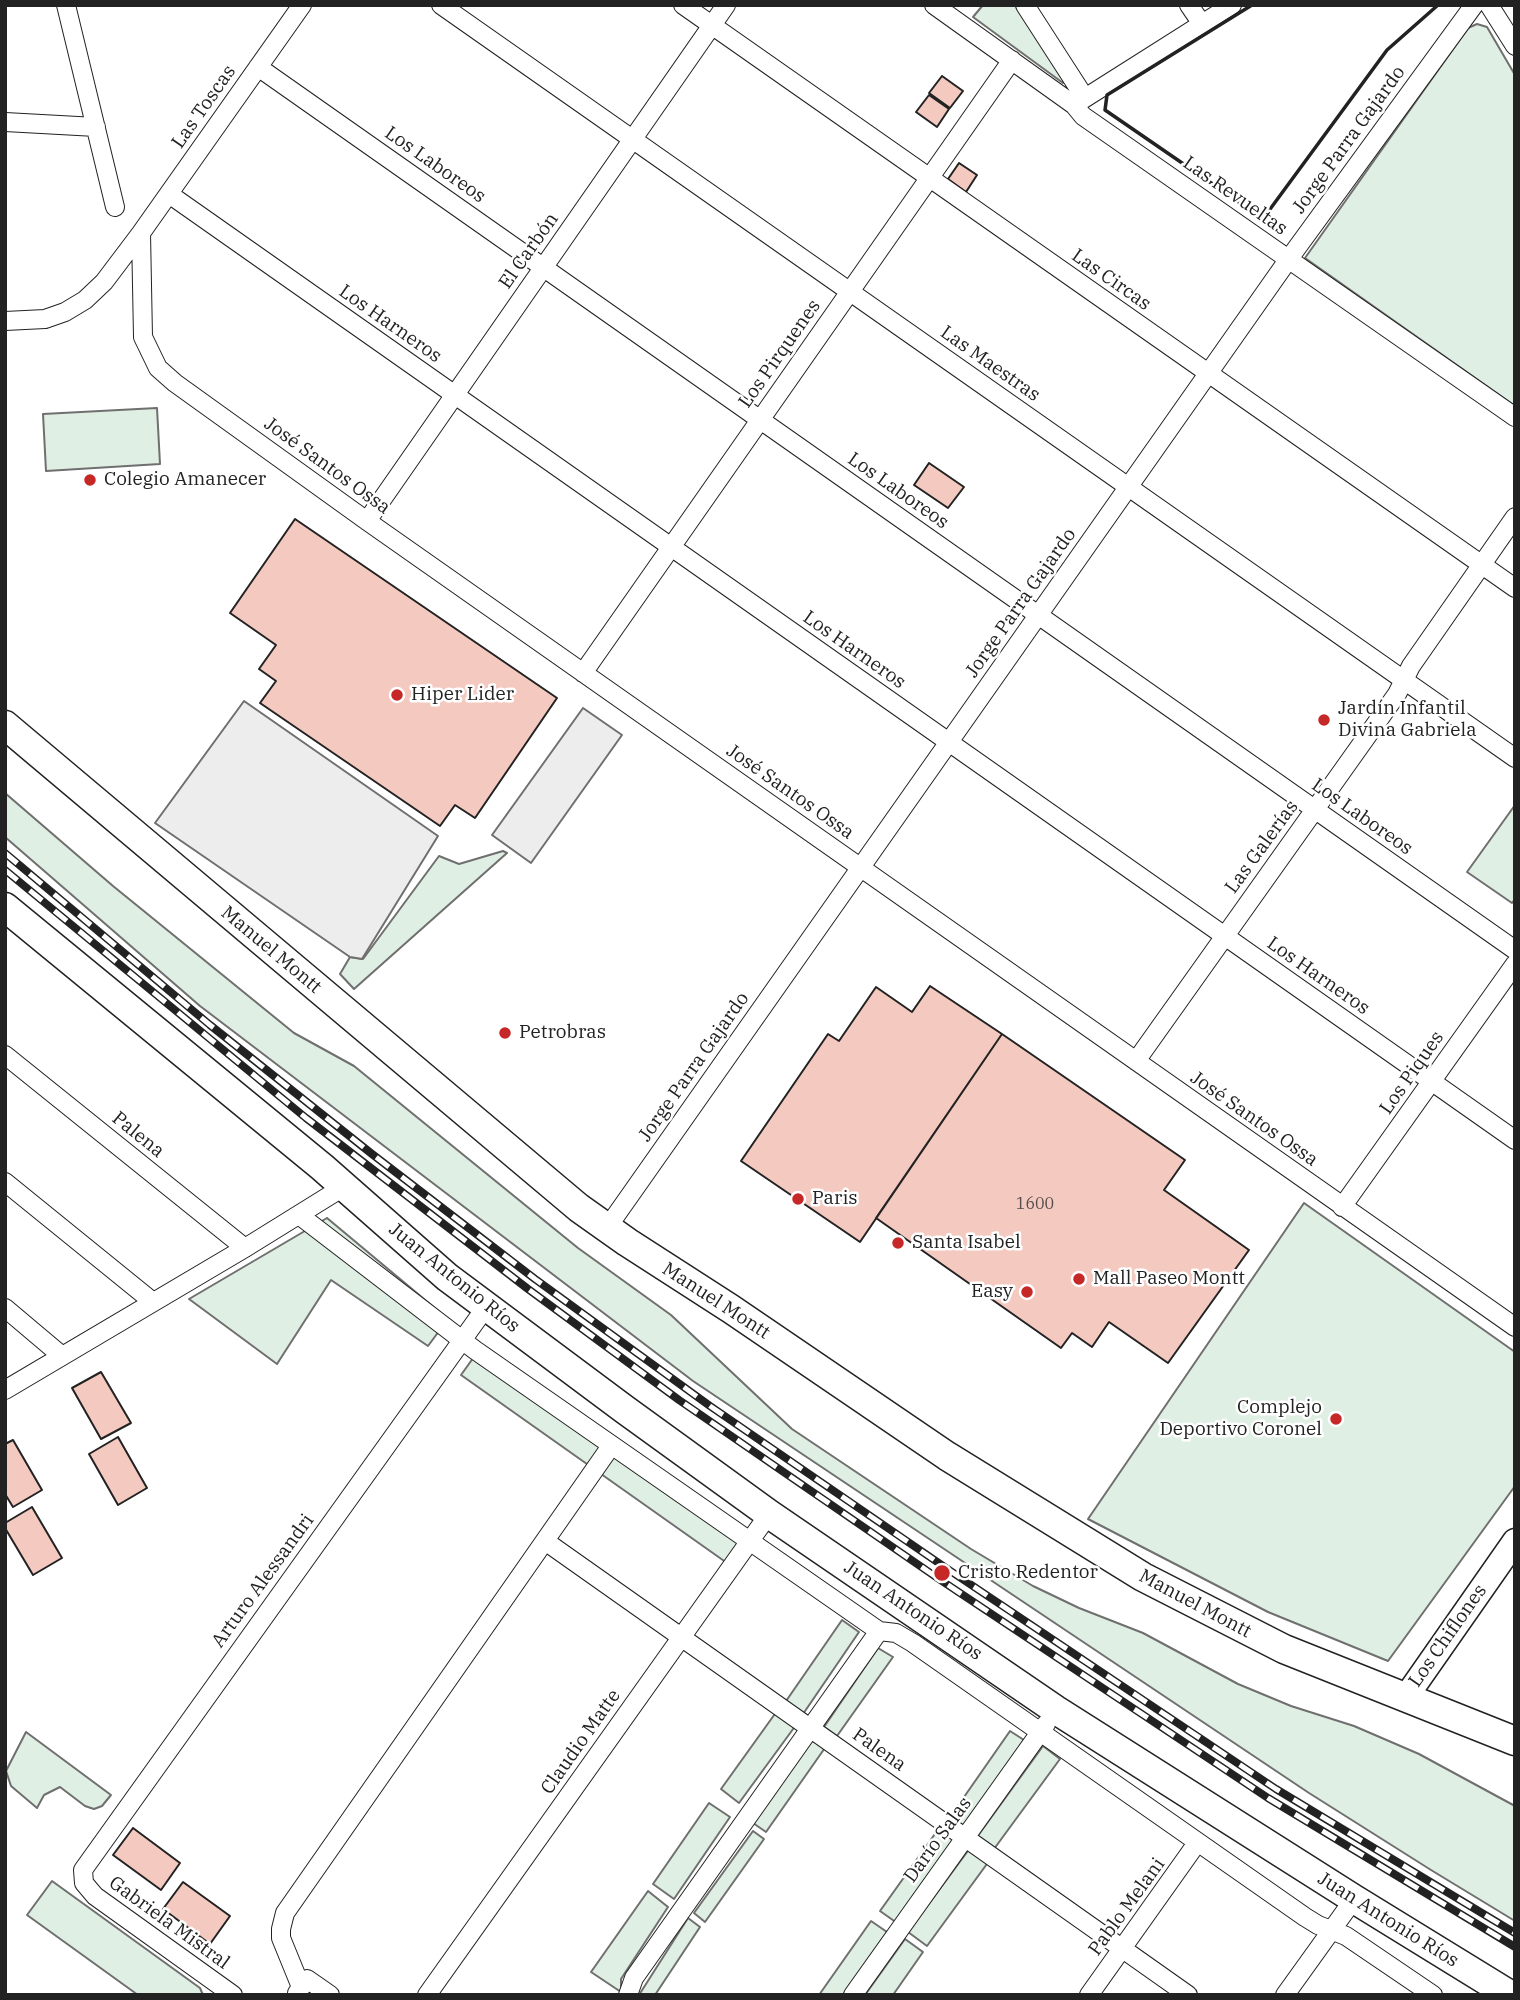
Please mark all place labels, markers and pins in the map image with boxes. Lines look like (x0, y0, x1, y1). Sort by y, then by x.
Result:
place label: Colegio Amanecer (104, 469, 266, 491)
marker: Colegio Amanecer (82, 472, 98, 488)
place label: Hiper Lider (411, 684, 514, 706)
marker: Hiper Lider (389, 687, 405, 703)
place label: Jardín Infantil Divina Gabriela (1338, 698, 1477, 742)
marker: Jardín Infantil Divina Gabriela (1316, 712, 1332, 728)
place label: Petrobras (519, 1022, 606, 1044)
marker: Petrobras (497, 1025, 513, 1041)
place label: Paris (812, 1188, 858, 1210)
marker: Paris (790, 1191, 806, 1207)
place label: Santa Isabel (912, 1232, 1021, 1254)
marker: Santa Isabel (890, 1235, 906, 1251)
place label: Mall Paseo Montt (1093, 1268, 1245, 1290)
marker: Mall Paseo Montt (1071, 1271, 1087, 1287)
place label: Easy (971, 1281, 1013, 1303)
marker: Easy (1019, 1284, 1035, 1300)
place label: Complejo Deportivo Coronel (1159, 1397, 1322, 1441)
marker: Complejo Deportivo Coronel (1328, 1411, 1344, 1427)
place label: Cristo Redentor (958, 1562, 1098, 1584)
marker: Cristo Redentor (932, 1563, 952, 1583)

